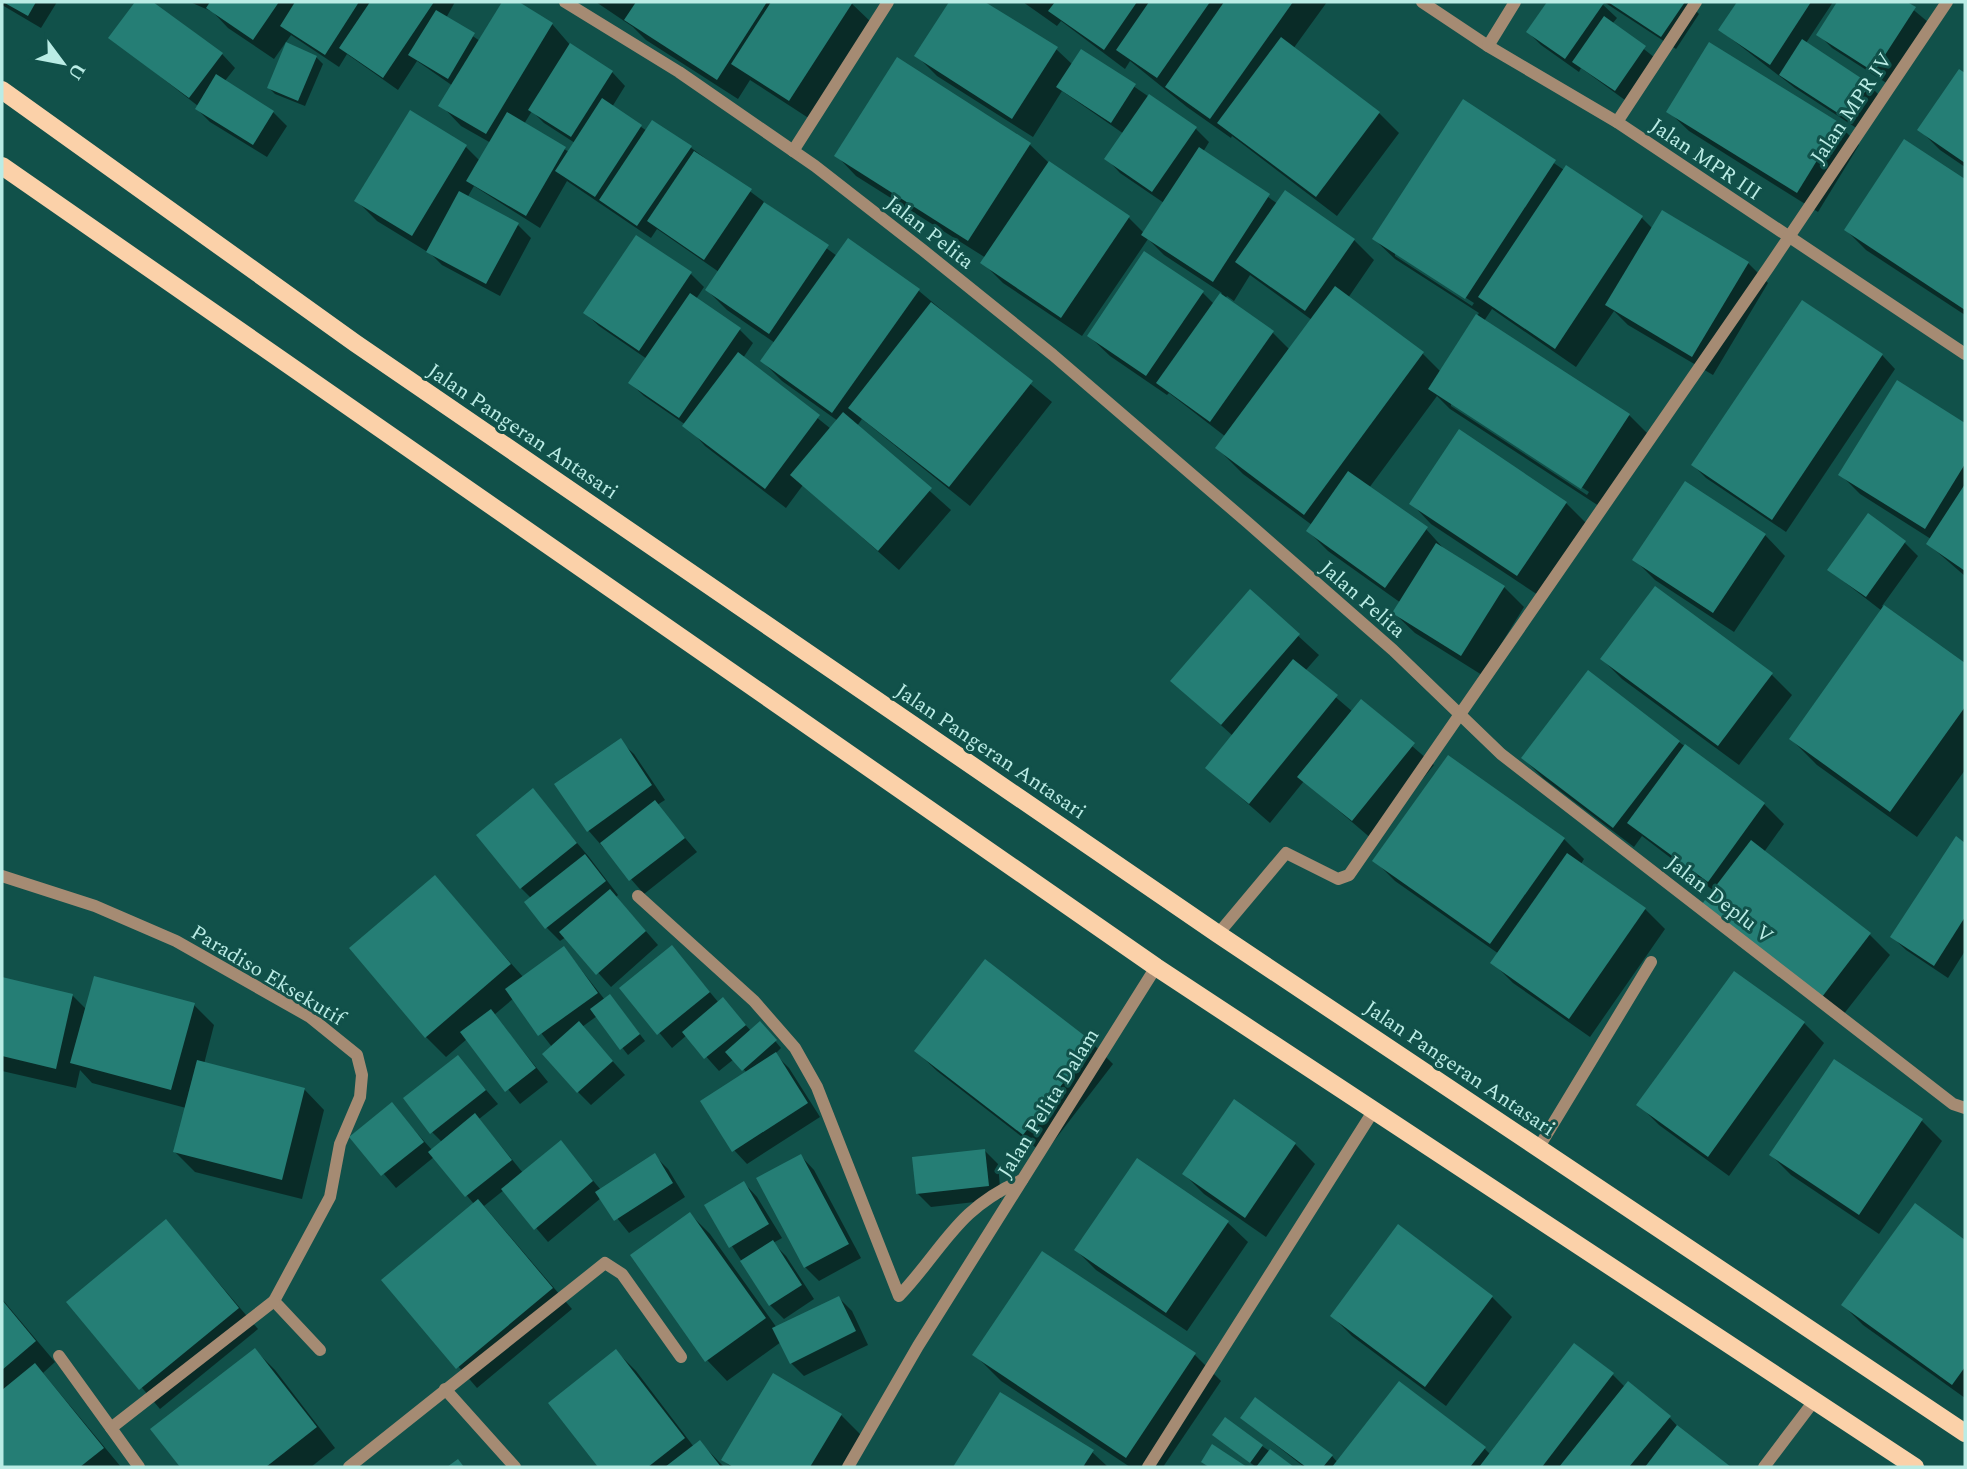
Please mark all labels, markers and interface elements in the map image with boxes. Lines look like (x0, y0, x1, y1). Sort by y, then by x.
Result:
north arrow (28, 28, 98, 98)
street label: Jalan MPR IV (1803, 47, 1901, 171)
text: U (60, 57, 93, 86)
street label: Jalan MPR III (1643, 111, 1768, 209)
street label: Jalan Pelita (878, 188, 981, 278)
street label: Jalan Pangeran Antasari (420, 356, 625, 508)
street label: Jalan Pelita (1312, 553, 1413, 647)
street label: Jalan Pangeran Antasari (888, 676, 1093, 828)
street label: Jalan Deplu V (1659, 848, 1780, 952)
street label: Paradiso Eksekutif (184, 917, 352, 1036)
street label: Jalan Pangeran Antasari (1357, 993, 1562, 1145)
street label: Jalan Pelita Dalam (990, 1022, 1108, 1185)

